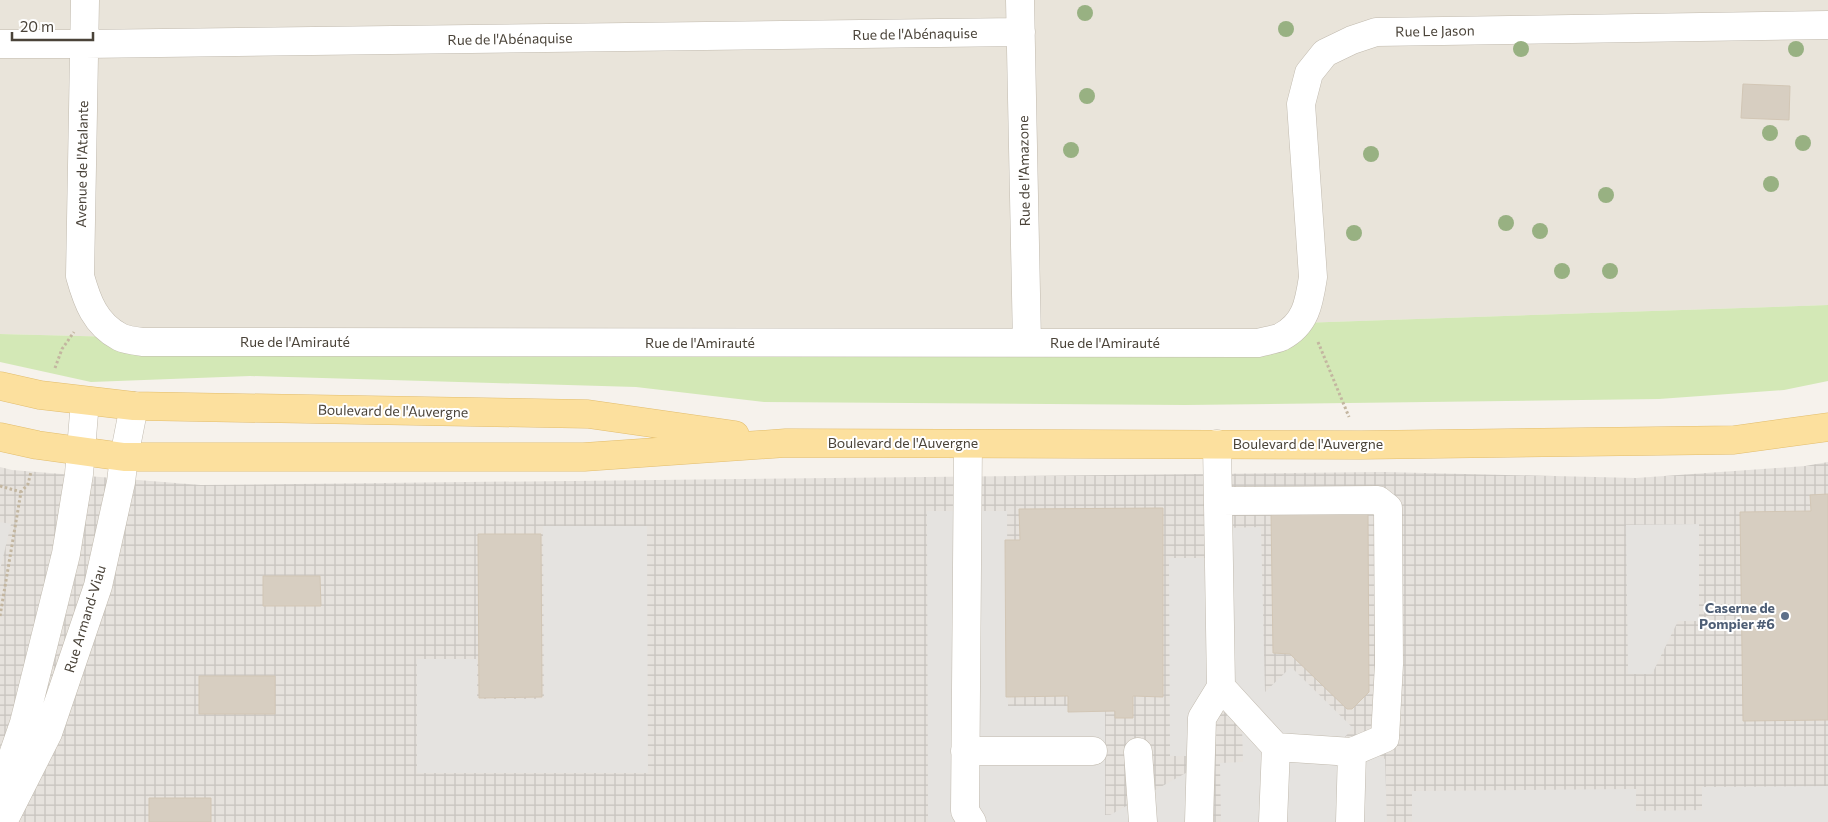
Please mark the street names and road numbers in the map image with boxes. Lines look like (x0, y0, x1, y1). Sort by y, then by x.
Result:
street label: Rue Le Jason (1395, 21, 1475, 40)
street label: Rue de l'Abénaquise (852, 24, 978, 43)
street label: Rue de l'Abénaquise (447, 29, 573, 48)
street label: Avenue de l'Atalante (72, 100, 91, 228)
street label: Rue de l'Amazone (1014, 115, 1033, 227)
street label: Rue de l'Amirauté (240, 333, 350, 350)
street label: Rue de l'Amirauté (645, 334, 755, 351)
street label: Rue de l'Amirauté (1050, 334, 1160, 351)
street label: Boulevard de l'Auvergne (318, 401, 468, 420)
street label: Boulevard de l'Auvergne (828, 434, 978, 451)
street label: Boulevard de l'Auvergne (1233, 435, 1383, 452)
street label: Rue Armand-Viau (60, 563, 109, 675)

